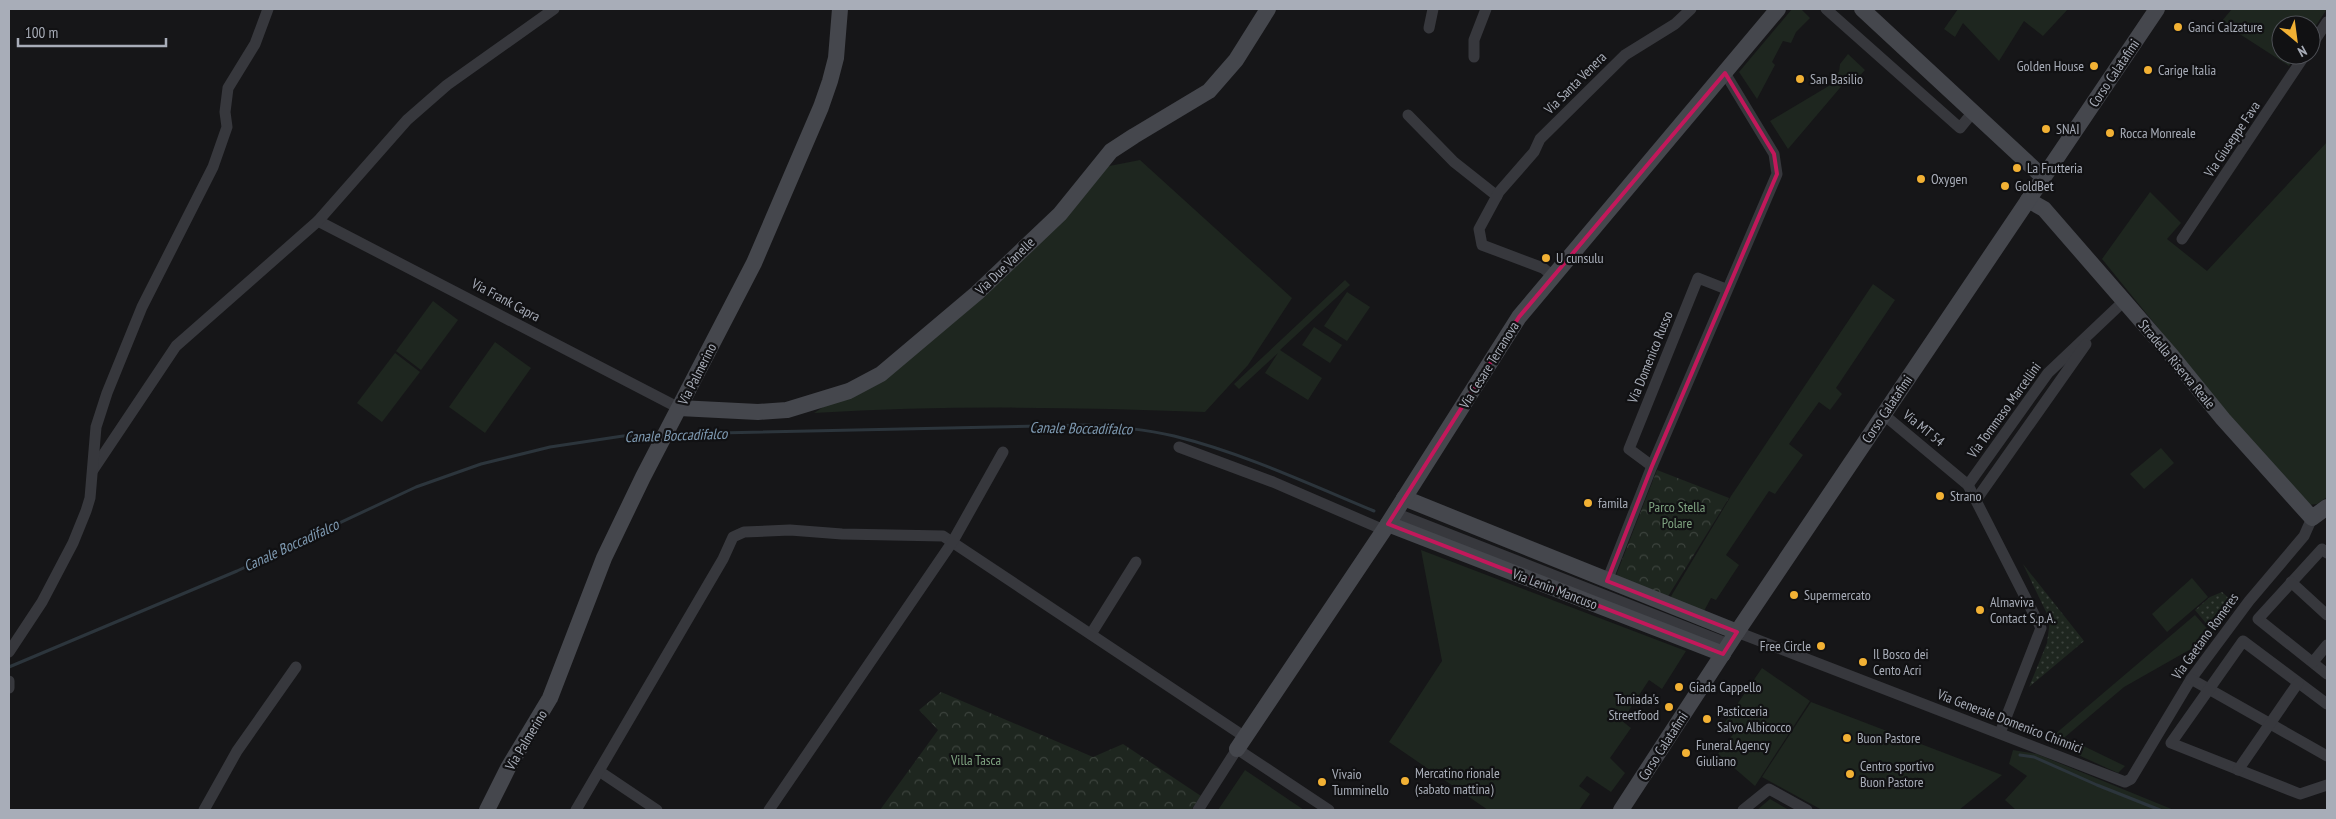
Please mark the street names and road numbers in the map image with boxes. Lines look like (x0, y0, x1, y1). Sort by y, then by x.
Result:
street label: Corso Calatafimi (2085, 36, 2143, 110)
street label: Via Santa Venera (1539, 48, 1610, 119)
street label: Via Giuseppe Fava (2199, 98, 2264, 181)
street label: Via Due Vanelle (971, 233, 1039, 299)
street label: Via Frank Capra (468, 274, 543, 326)
street label: Via Domenico Russo (1623, 308, 1677, 407)
street label: Stradella Riserva Reale (2134, 316, 2220, 412)
street label: Via Cesare Terranova (1454, 318, 1523, 413)
street label: Via Palmerino (673, 340, 720, 409)
street label: Via Tommaso Marcellini (1963, 359, 2045, 462)
street label: Corso Calatafimi (1858, 372, 1916, 446)
street label: Via MT 54 (1899, 405, 1949, 451)
street label: Via Lenin Mancuso (1509, 564, 1600, 614)
street label: Via Gaetano Romeres (2167, 589, 2243, 684)
street label: Via Generale Domenico Chinnici (1934, 685, 2085, 757)
street label: Via Palmerino (501, 707, 551, 774)
street label: Corso Calatafimi (1634, 708, 1692, 784)

